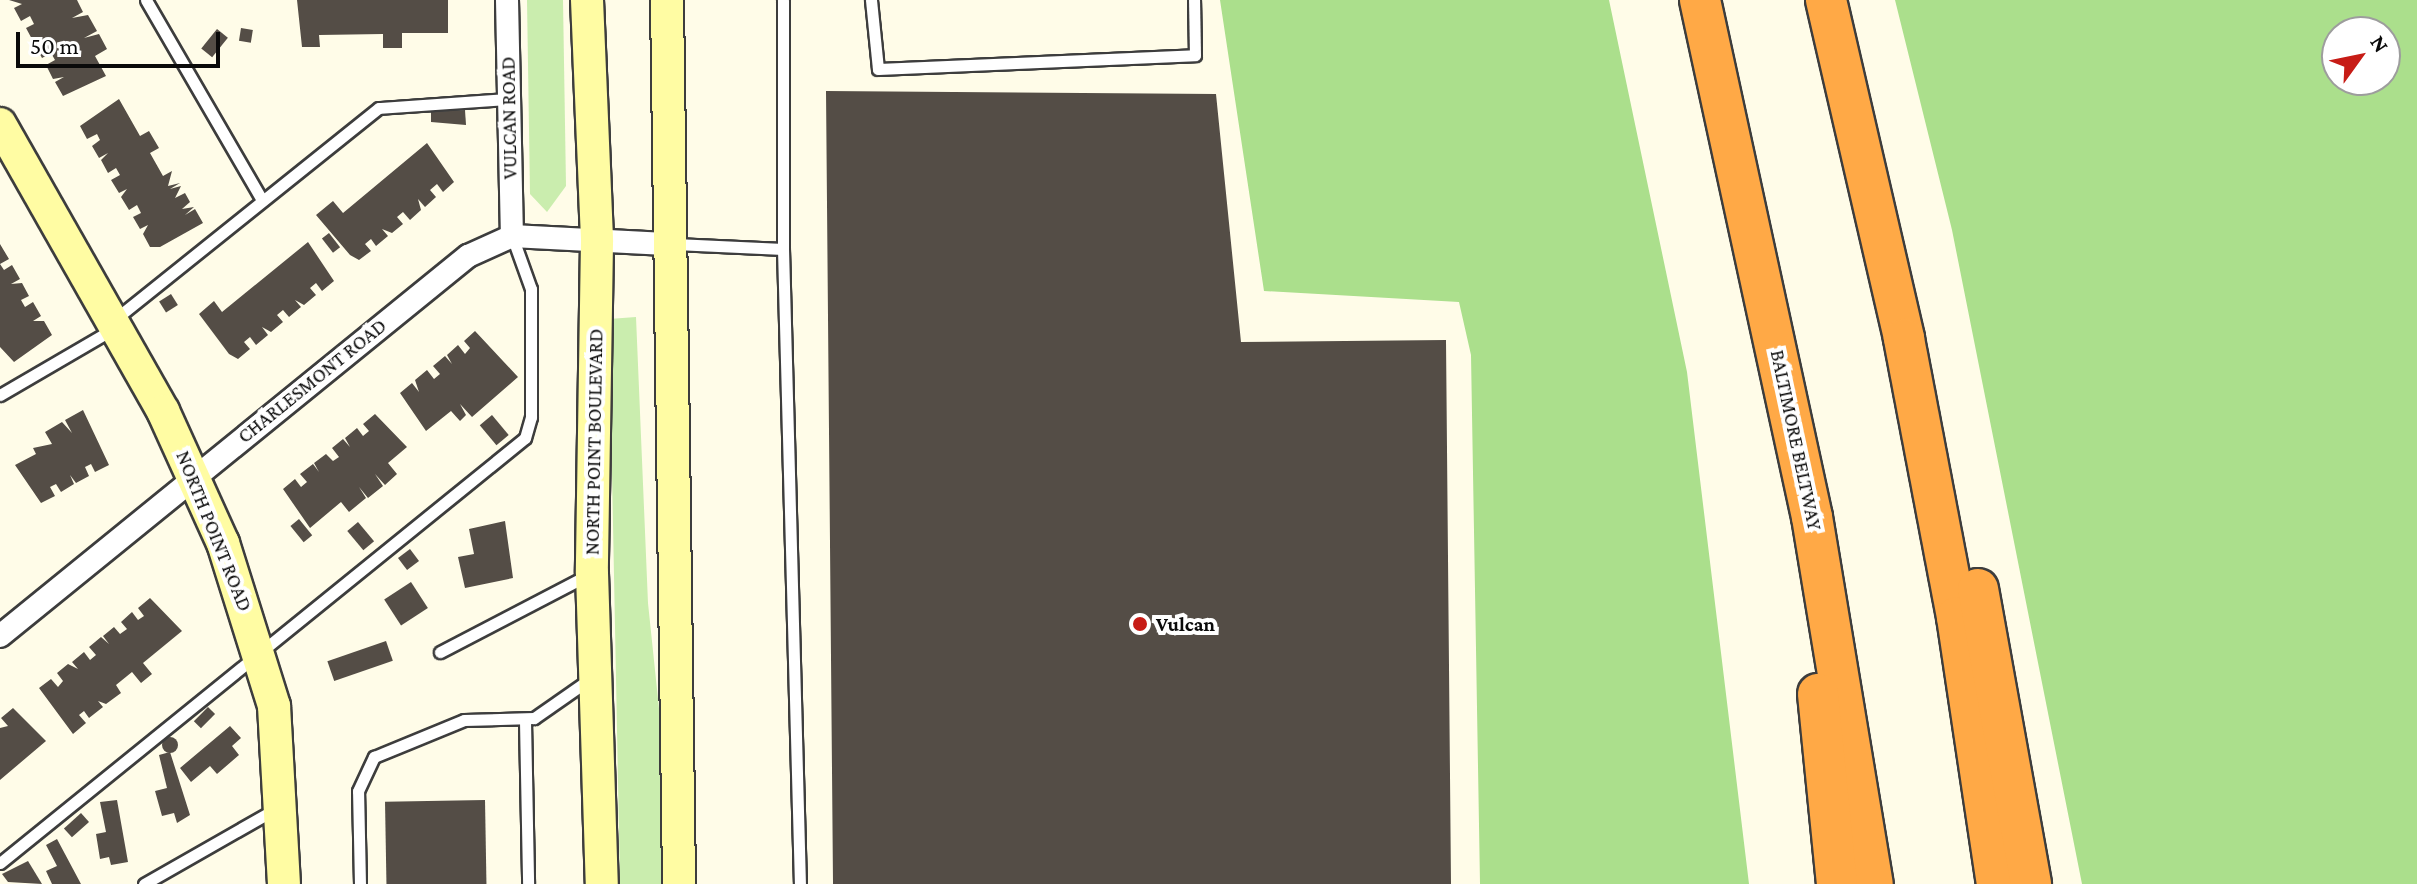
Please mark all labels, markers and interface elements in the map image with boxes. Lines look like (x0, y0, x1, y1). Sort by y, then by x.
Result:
scale bar (20, 16, 224, 66)
north arrow (2321, 16, 2401, 96)
text: N (2365, 31, 2394, 57)
text: 50 m (30, 32, 79, 59)
street label: VULCAN ROAD (496, 56, 522, 180)
street label: CHARLESMONT ROAD (233, 314, 391, 448)
street label: NORTH POINT BOULEVARD (580, 329, 608, 555)
street label: BALTIMORE BELTWAY (1765, 348, 1827, 532)
street label: NORTH POINT ROAD (171, 447, 257, 615)
place label: Vulcan (1156, 612, 1215, 636)
marker: Vulcan (1131, 615, 1149, 633)

